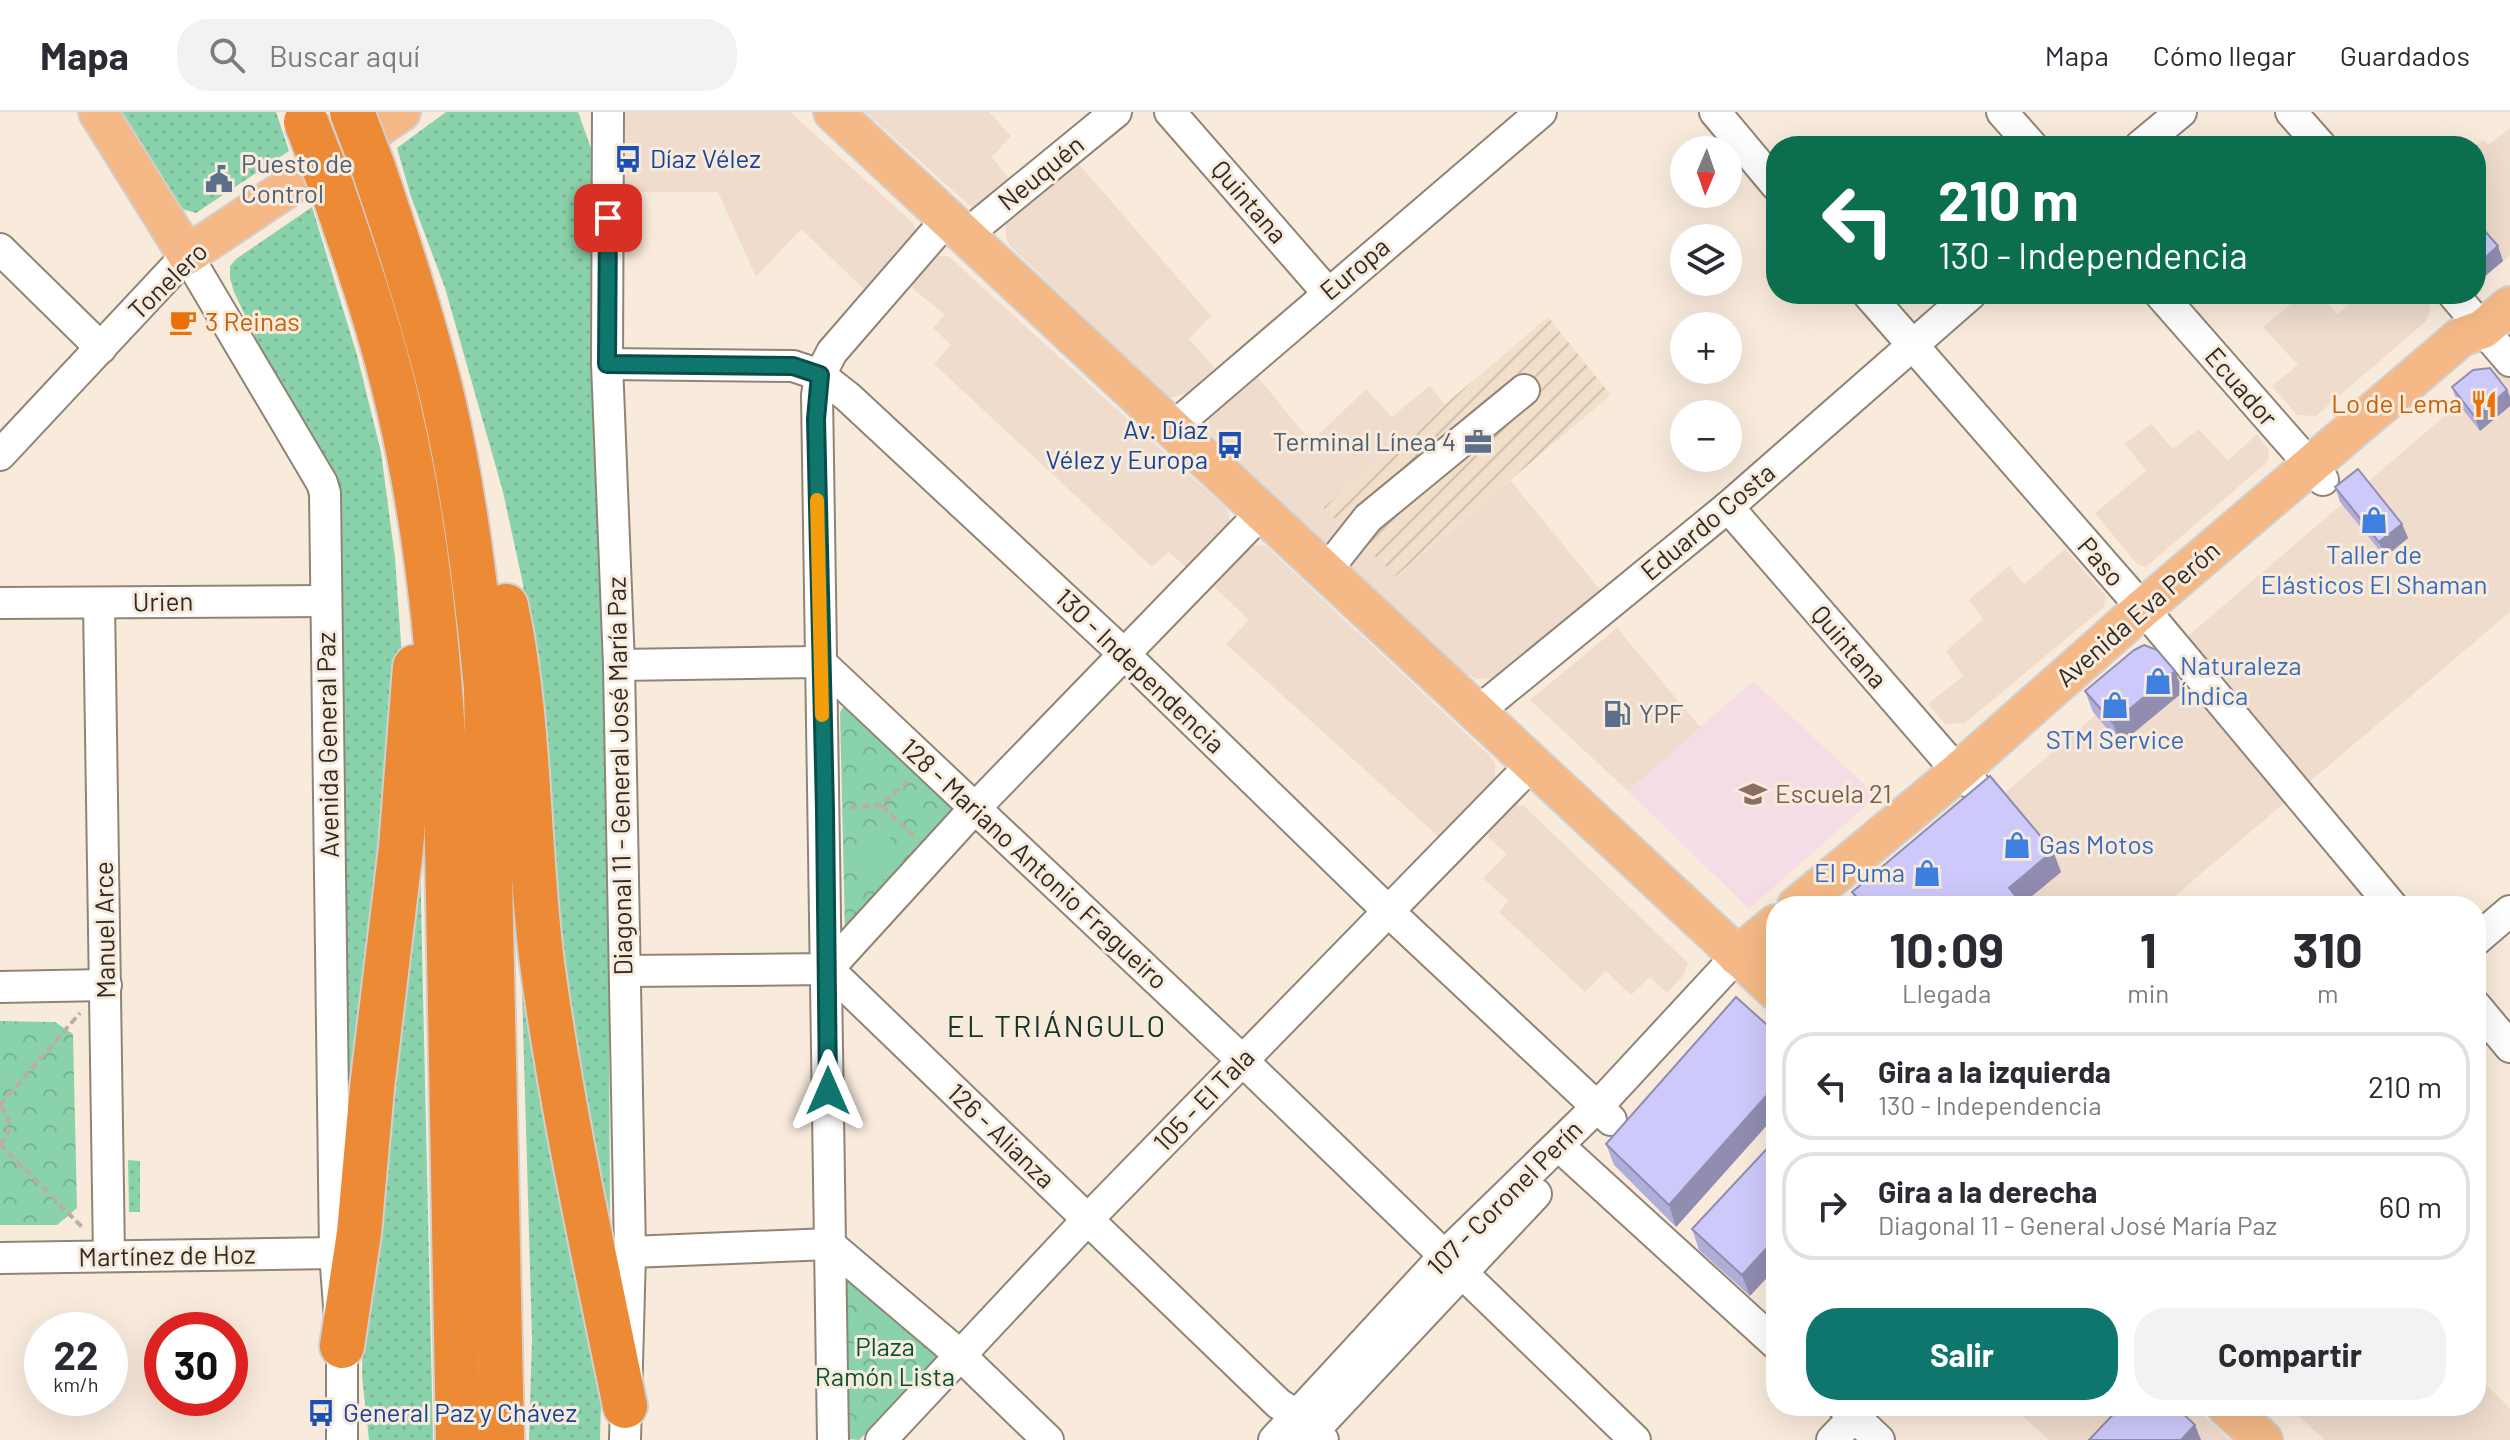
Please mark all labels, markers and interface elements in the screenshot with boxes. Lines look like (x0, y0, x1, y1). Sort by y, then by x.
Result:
search box (177, 19, 737, 91)
text: Mapa (40, 32, 129, 78)
icon: search (205, 33, 249, 77)
text: Buscar aquí (269, 37, 420, 73)
text: Mapa (2045, 38, 2109, 72)
text: Cómo llegar (2153, 38, 2296, 72)
text: Guardados (2340, 38, 2470, 72)
street label: Neuquén (991, 128, 1089, 216)
north arrow (1670, 136, 1742, 208)
map controls (1670, 136, 1742, 472)
place label: Díaz Vélez (650, 142, 761, 173)
bus stop icon: Díaz Vélez (613, 144, 643, 174)
place label: Puesto de Control (241, 147, 353, 208)
street label: Quintana (1206, 153, 1295, 249)
public building icon: Puesto de Control (204, 164, 234, 194)
text: 210 m (1938, 165, 2079, 232)
icon: left (1806, 168, 1910, 272)
pin (574, 184, 642, 252)
icon: arrive (586, 196, 630, 240)
button: layers (1670, 224, 1742, 296)
street label: Europa (1313, 230, 1395, 306)
text: 130 - Independencia (1938, 233, 2248, 276)
street label: Tonelero (121, 235, 213, 325)
place label: 3 Reinas (205, 305, 300, 336)
cafe icon: 3 Reinas (168, 307, 198, 337)
button: + (1670, 312, 1742, 384)
street label: Ecuador (2199, 340, 2285, 432)
place label: Lo de Lema (2331, 387, 2462, 418)
restaurant icon: Lo de Lema (2469, 389, 2499, 419)
button: − (1670, 400, 1742, 472)
place label: Av. Díaz Vélez y Europa (1045, 413, 1208, 474)
place label: Terminal Línea 4 (1272, 425, 1456, 456)
office icon: Terminal Línea 4 (1463, 427, 1493, 457)
bus stop icon: Av. Díaz Vélez y Europa (1215, 430, 1245, 460)
street label: Eduardo Costa (1634, 456, 1780, 586)
shop icon: Taller de Elásticos El Shaman (2359, 505, 2389, 535)
street label: Paso (2072, 530, 2132, 592)
street label: Avenida Eva Perón (2049, 533, 2225, 692)
place label: Taller de Elásticos El Shaman (2260, 538, 2488, 599)
street label: Diagonal 11 - General José María Paz (600, 576, 637, 976)
street label: 130 - Independencia (1050, 581, 1232, 759)
street label: Urien (132, 584, 194, 617)
street label: Quintana (1806, 598, 1895, 694)
street label: Avenida General Paz (309, 632, 344, 858)
place label: Naturaleza Índica (2180, 649, 2302, 710)
shop icon: Naturaleza Índica (2143, 666, 2173, 696)
shop icon: STM Service (2100, 690, 2130, 720)
place label: YPF (1639, 697, 1684, 728)
fuel station icon: YPF (1602, 699, 1632, 729)
place label: STM Service (2046, 723, 2184, 754)
street label: 128 - Mariano Antonio Fragueiro (895, 731, 1175, 995)
place label: Escuela 21 (1775, 777, 1892, 808)
school or university icon: Escuela 21 (1738, 779, 1768, 809)
place label: Gas Motos (2039, 828, 2154, 859)
shop icon: Gas Motos (2002, 830, 2032, 860)
place label: El Puma (1814, 856, 1905, 887)
shop icon: El Puma (1912, 858, 1942, 888)
street label: Manuel Arce (87, 861, 120, 999)
text: 10:09 (1889, 920, 2004, 978)
text: 1 (2140, 920, 2157, 978)
text: 310 (2293, 920, 2363, 978)
text: Llegada (1902, 977, 1991, 1008)
text: min (2127, 977, 2169, 1008)
text: m (2317, 977, 2338, 1008)
district label: EL TRIÁNGULO (947, 1007, 1167, 1043)
street label: 105 - El Tala (1146, 1041, 1260, 1157)
position arrow (786, 1049, 870, 1133)
text: Gira a la izquierda (1878, 1053, 2111, 1089)
icon: left (1810, 1064, 1854, 1108)
text: 210 m (2368, 1068, 2442, 1104)
street label: 126 - Alianza (942, 1076, 1062, 1194)
text: 130 - Independencia (1878, 1089, 2102, 1120)
street label: 107 - Coronel Perín (1420, 1113, 1588, 1281)
text: Gira a la derecha (1878, 1173, 2097, 1209)
icon: right (1810, 1184, 1854, 1228)
text: 60 m (2379, 1188, 2442, 1224)
text: Diagonal 11 - General José María Paz (1878, 1209, 2277, 1240)
street label: Martínez de Hoz (78, 1237, 256, 1272)
button: Salir (1806, 1308, 2118, 1400)
button: Compartir (2134, 1308, 2446, 1400)
speed limit sign: 30 (144, 1312, 248, 1416)
text: 22 (54, 1330, 98, 1378)
park label: Plaza Ramón Lista (815, 1330, 955, 1391)
text: km/h (53, 1372, 99, 1396)
place label: General Paz y Chávez (343, 1396, 577, 1427)
bus stop icon: General Paz y Chávez (306, 1398, 336, 1428)

